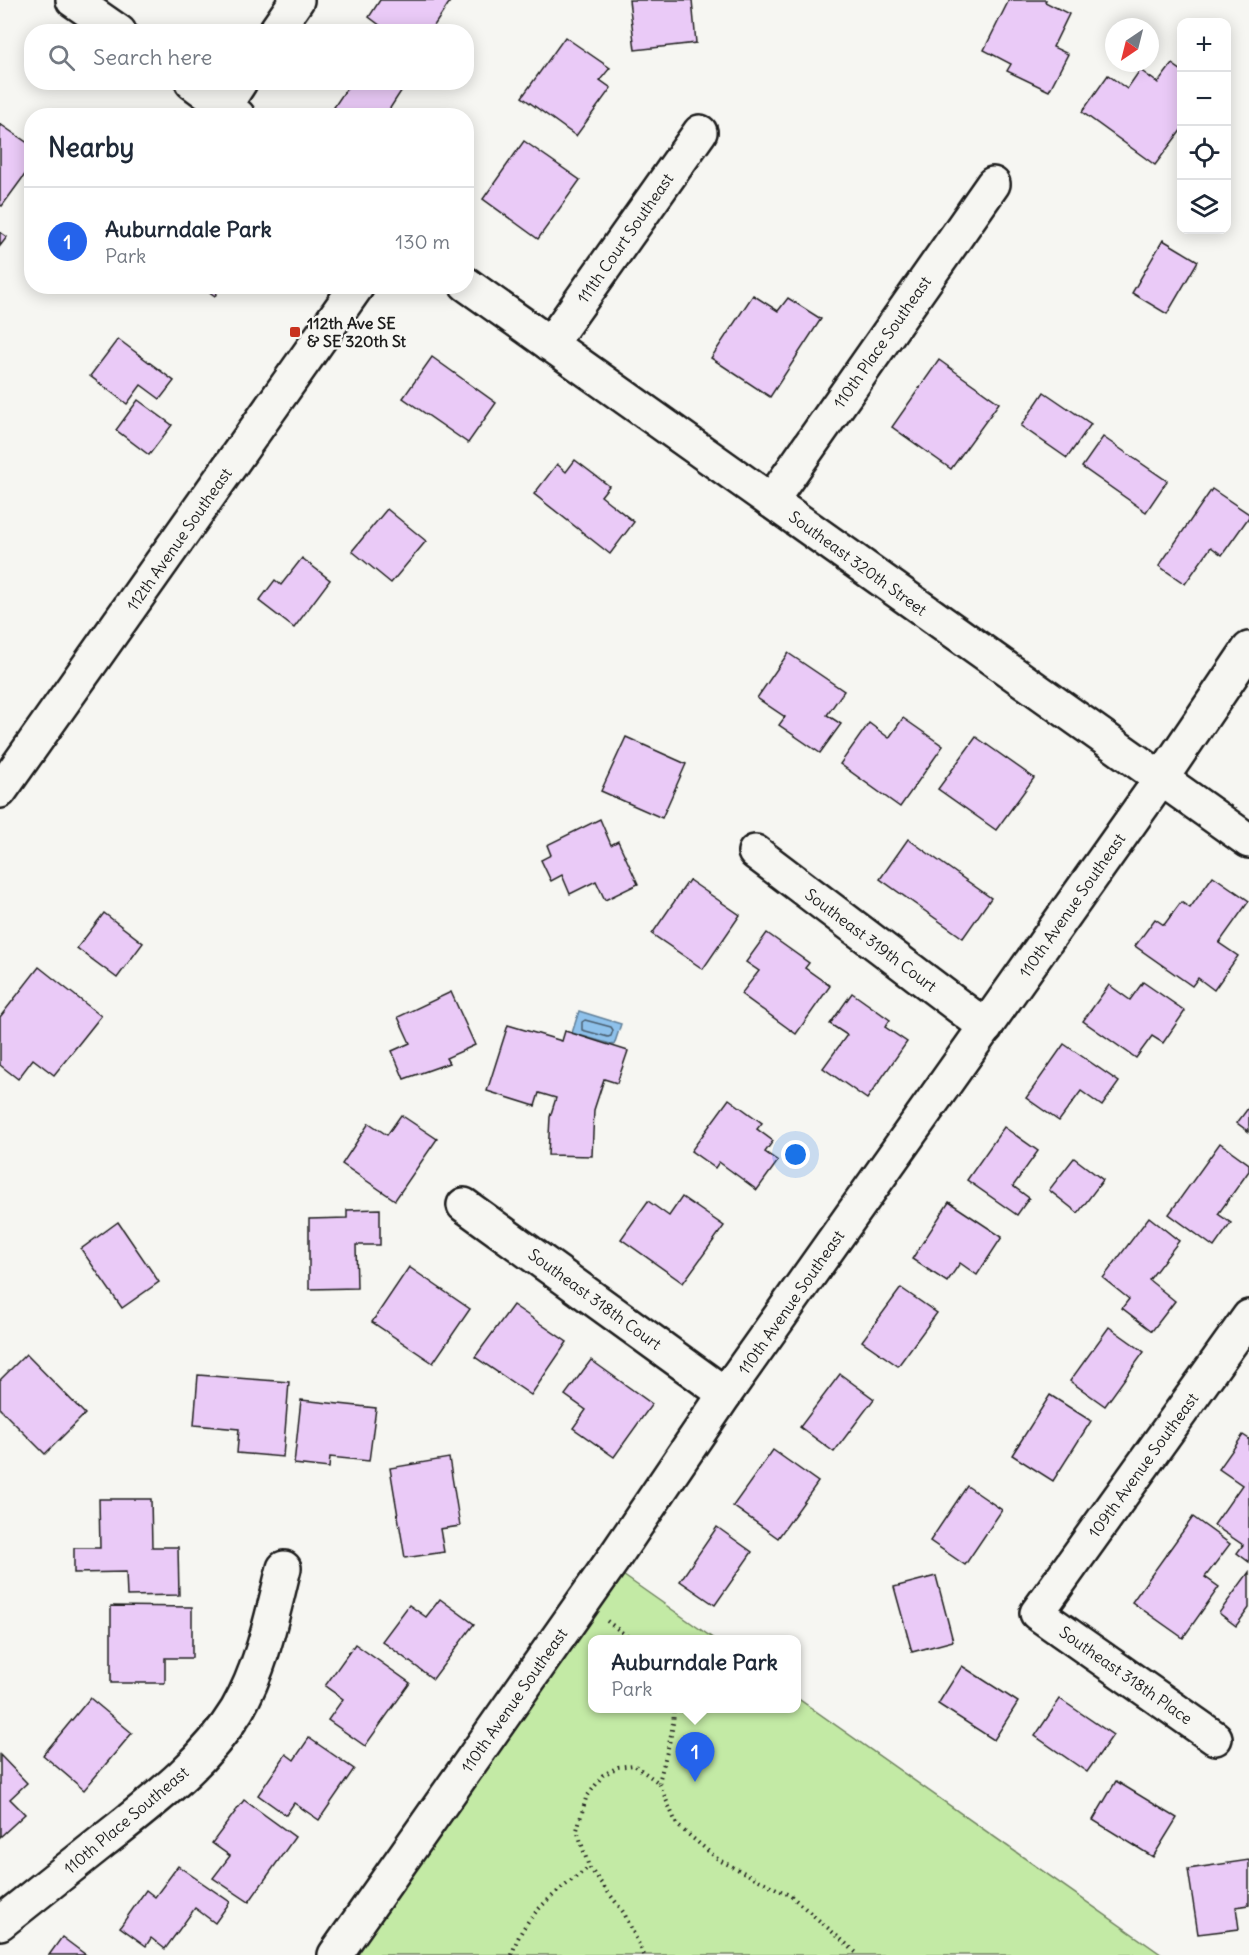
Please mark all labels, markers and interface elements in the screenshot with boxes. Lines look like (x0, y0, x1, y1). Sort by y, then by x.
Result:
north arrow (1105, 18, 1159, 72)
map controls (1177, 18, 1231, 234)
button: + (1177, 18, 1231, 72)
search box (24, 24, 474, 90)
icon: search (45, 41, 78, 74)
text: Search here (93, 43, 212, 71)
button: − (1177, 72, 1231, 126)
button: locate (1177, 126, 1231, 180)
text: Nearby (48, 131, 134, 164)
street label: 111th Court Southeast (573, 169, 678, 307)
button: layers (1177, 180, 1231, 234)
text: Auburndale Park (105, 215, 272, 243)
text: 1 (64, 229, 71, 254)
text: 130 m (395, 229, 450, 254)
text: Park (105, 243, 146, 268)
street label: 110th Place Southeast (829, 272, 935, 412)
place label: 112th Ave SE & SE 320th St (307, 313, 407, 351)
marker: 112th Ave SE & SE 320th St (288, 325, 302, 339)
street label: 112th Avenue Southeast (122, 463, 236, 614)
street label: Southeast 320th Street (785, 506, 931, 620)
street label: 110th Avenue Southeast (1015, 829, 1130, 981)
street label: Southeast 319th Court (801, 884, 941, 996)
your location (781, 1140, 810, 1169)
street label: 110th Avenue Southeast (734, 1226, 849, 1378)
street label: Southeast 318th Court (525, 1244, 666, 1354)
street label: 109th Avenue Southeast (1084, 1388, 1203, 1541)
street label: Southeast 318th Place (1056, 1622, 1196, 1728)
street label: 110th Avenue Southeast (457, 1624, 572, 1776)
popup (588, 1635, 801, 1713)
text: Auburndale Park (611, 1648, 778, 1676)
text: Park (611, 1676, 653, 1701)
pin: 1 (676, 1732, 714, 1782)
street label: 110th Place Southeast (60, 1762, 193, 1878)

